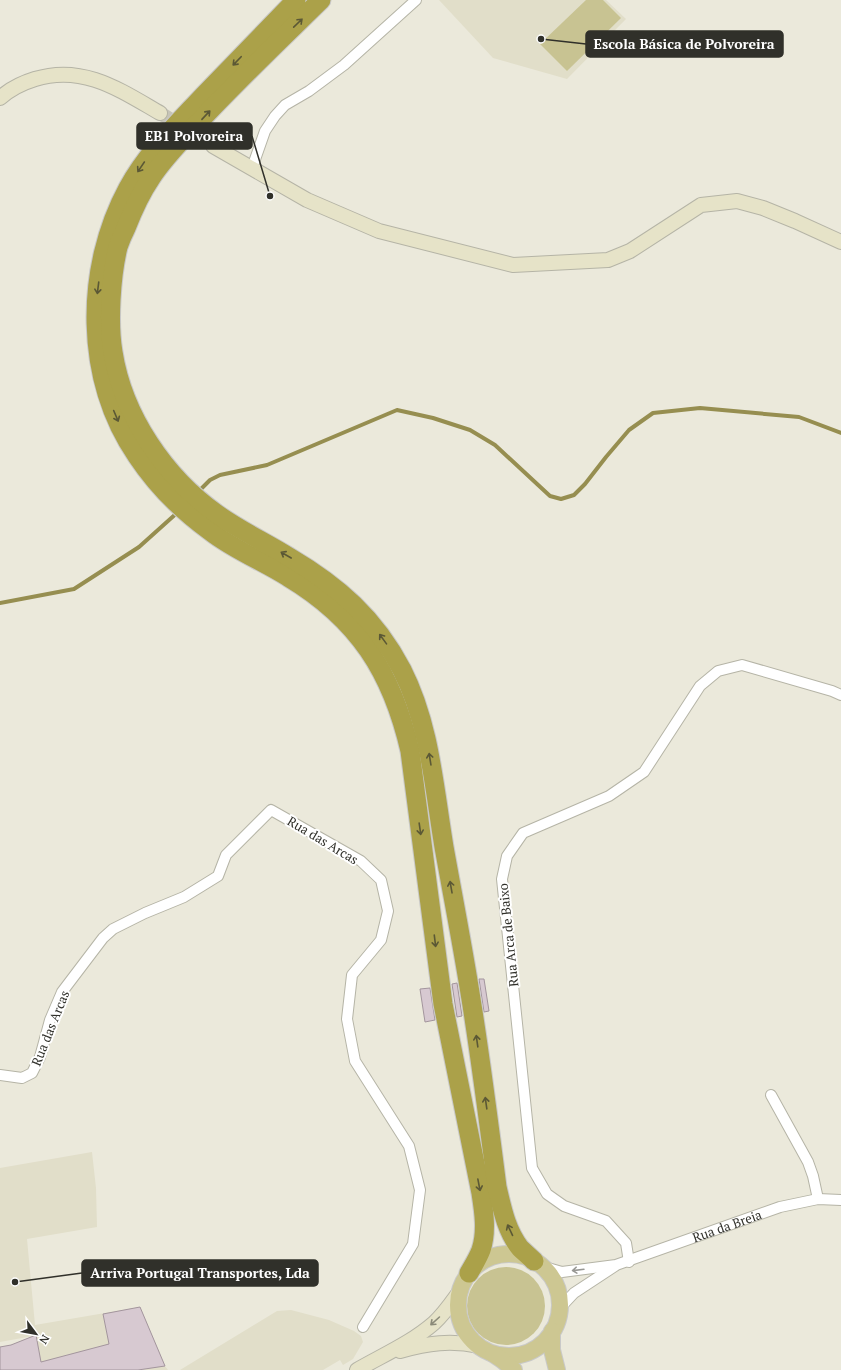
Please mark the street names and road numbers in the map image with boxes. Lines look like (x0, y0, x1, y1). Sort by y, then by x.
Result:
street label: Rua das Arcas (284, 812, 362, 868)
street label: Rua Arca de Baixo (494, 882, 522, 988)
street label: Rua das Arcas (27, 988, 73, 1068)
street label: Rua da Breia (690, 1205, 765, 1246)

